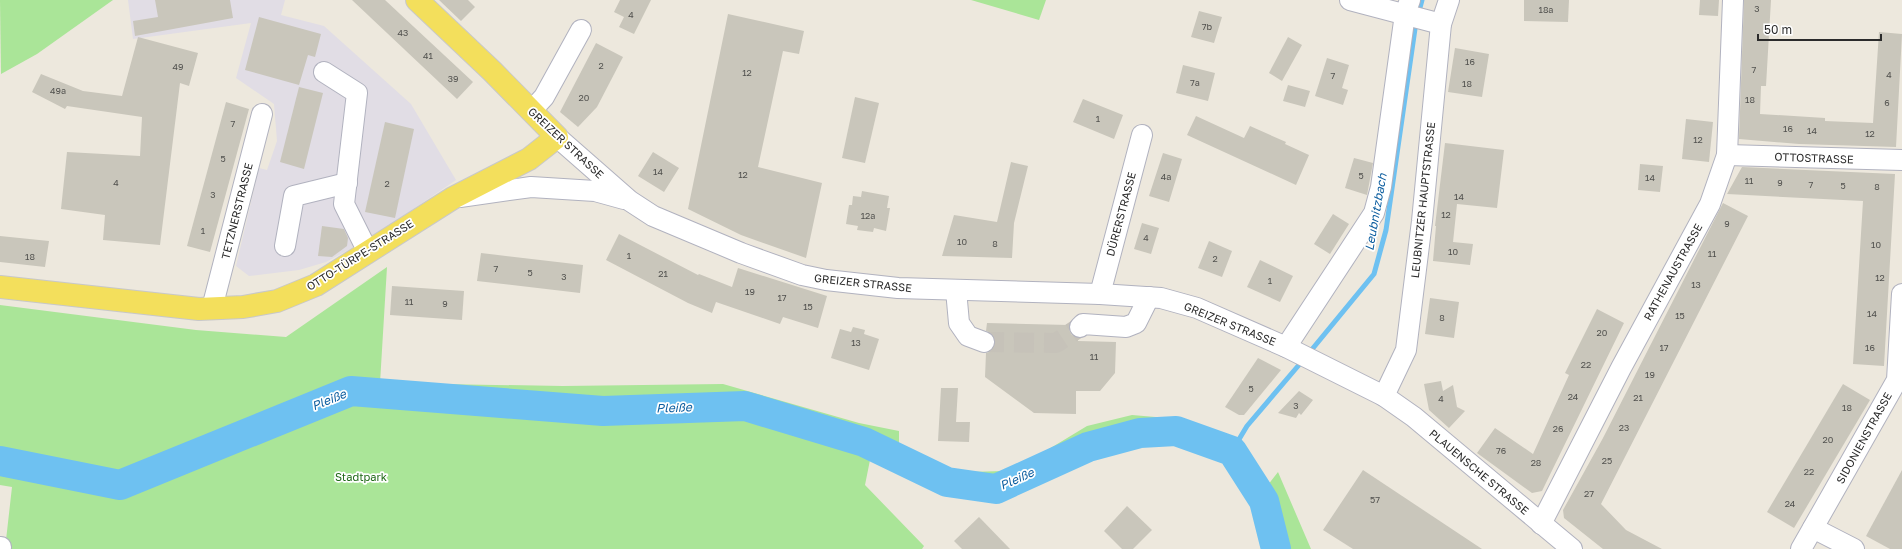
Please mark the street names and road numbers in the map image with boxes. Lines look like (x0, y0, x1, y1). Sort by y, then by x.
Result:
street label: GREIZER STRASSE (526, 104, 607, 181)
street label: LEUBNITZER HAUPTSTRASSE (1408, 121, 1437, 279)
street label: OTTOSTRASSE (1774, 150, 1854, 165)
street label: TETZNERSTRASSE (218, 161, 255, 260)
street label: DÜRERSTRASSE (1103, 170, 1138, 257)
street label: OTTO-TÜRPE-STRASSE (304, 216, 416, 293)
street label: RATHENAUSTRASSE (1641, 221, 1705, 322)
street label: GREIZER STRASSE (814, 271, 913, 294)
street label: GREIZER STRASSE (1182, 299, 1278, 348)
street label: SIDONIENSTRASSE (1833, 390, 1894, 486)
street label: PLAUENSCHE STRASSE (1427, 426, 1532, 517)

